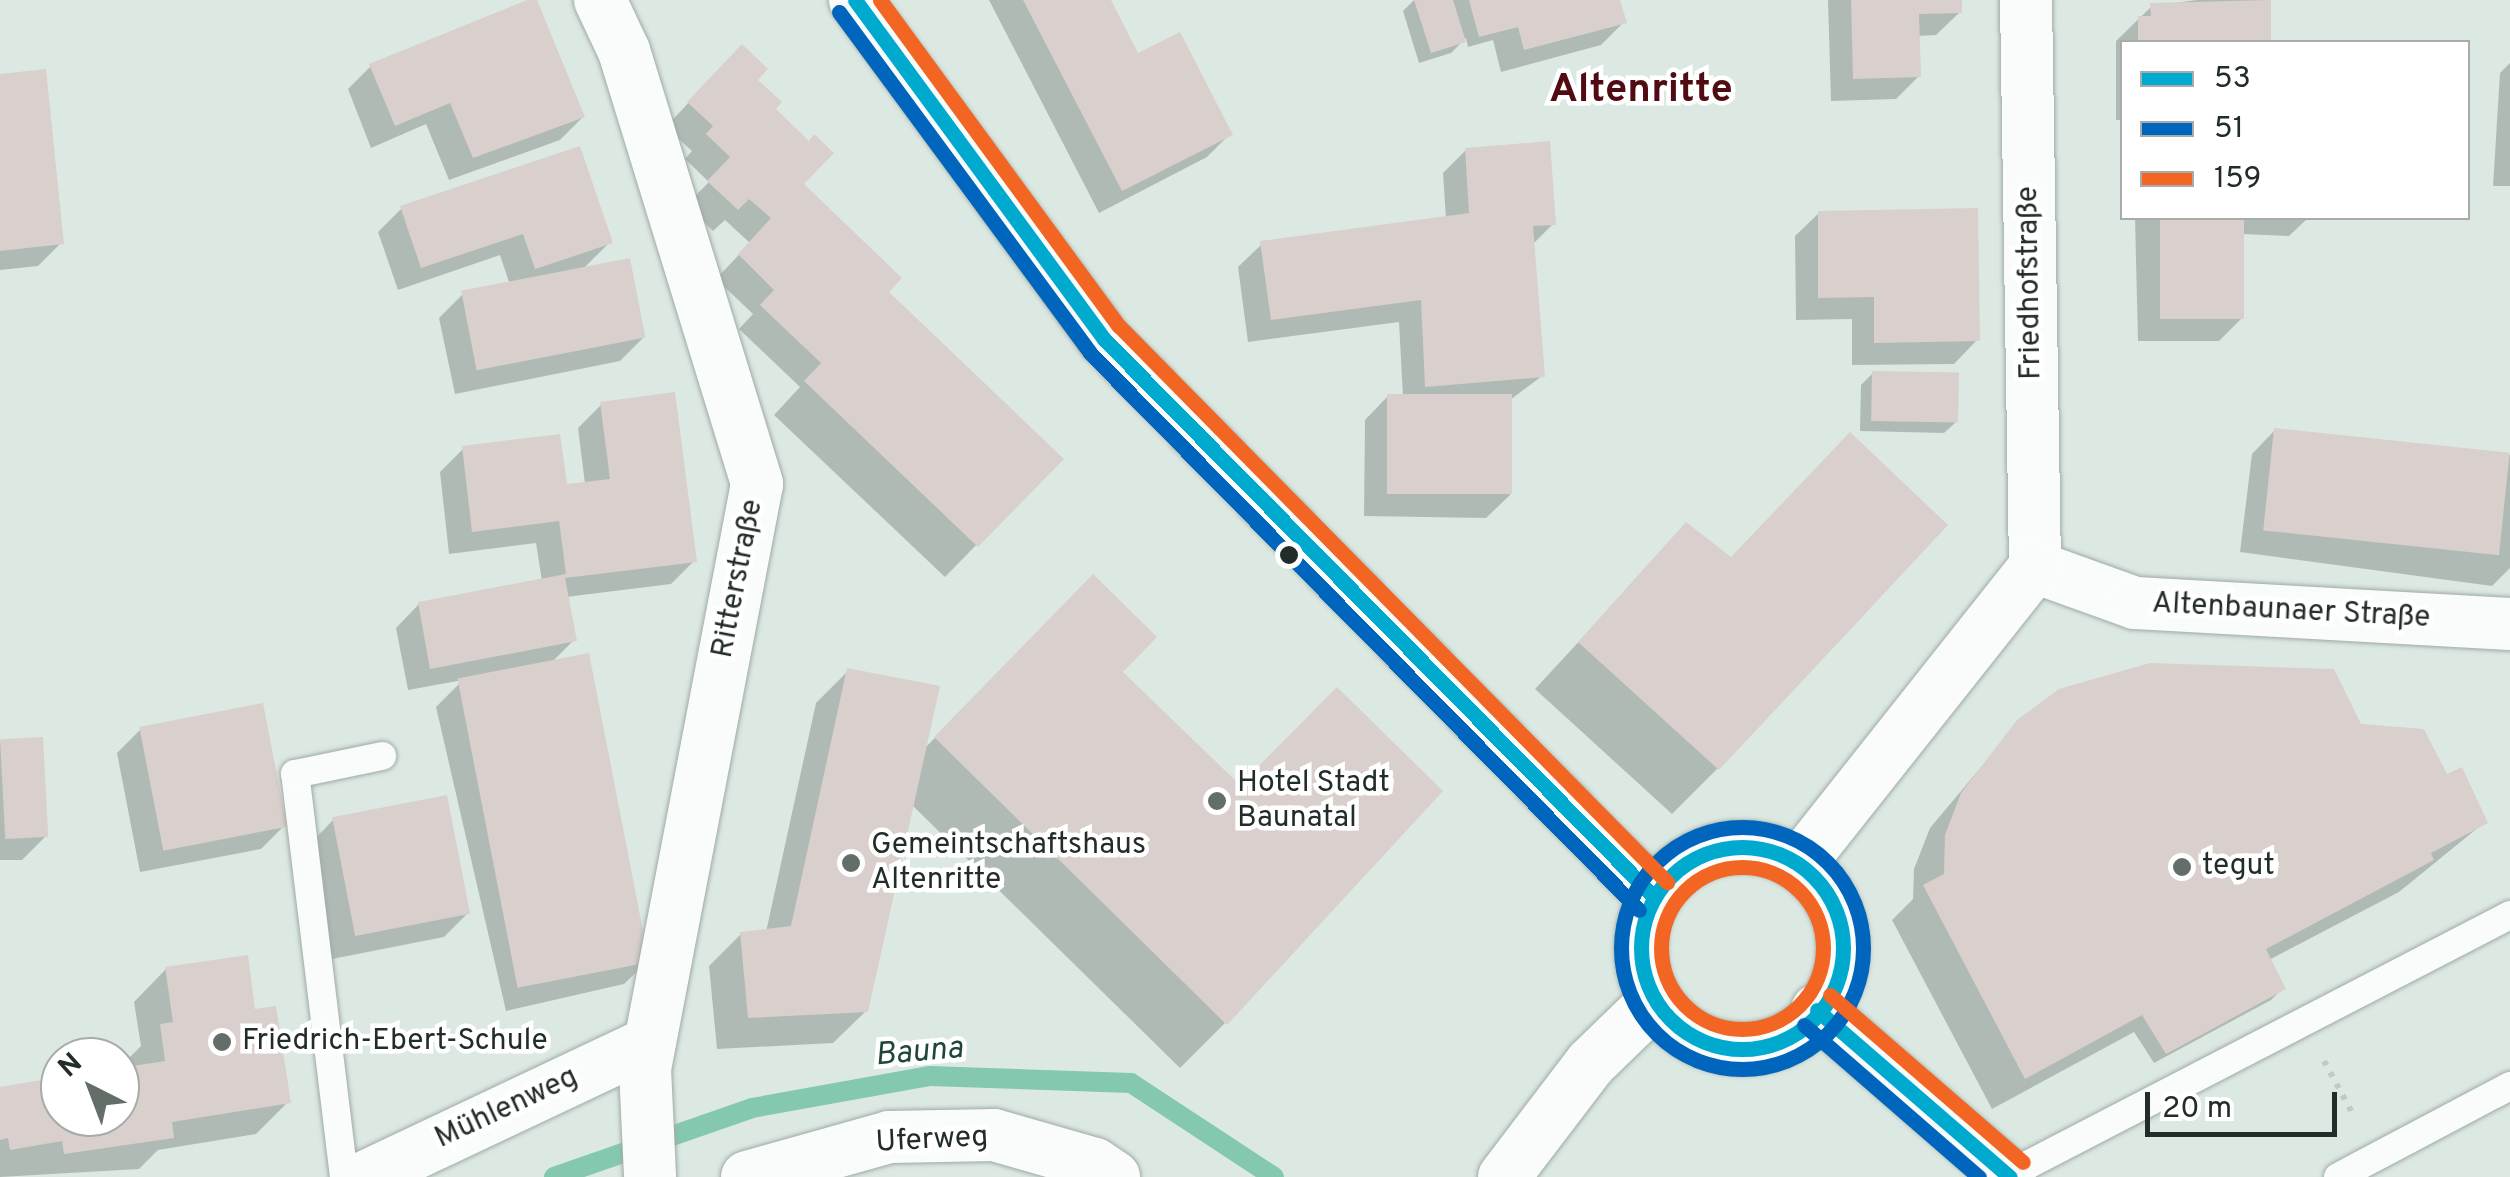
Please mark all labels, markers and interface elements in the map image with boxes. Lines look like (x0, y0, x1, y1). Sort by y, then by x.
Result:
legend (2120, 40, 2470, 220)
text: 53 (2214, 61, 2251, 98)
district label: Altenritte (1549, 67, 1733, 115)
text: 51 (2214, 111, 2244, 148)
text: 159 (2214, 161, 2261, 198)
street label: Friedhofstraße (2011, 186, 2051, 380)
street label: Ritterstraße (706, 497, 772, 661)
unlabelled marker (1279, 545, 1299, 565)
street label: Altenbaunaer Straße (2151, 587, 2431, 637)
place label: Hotel Stadt Baunatal (1237, 766, 1390, 836)
marker: Hotel Stadt Baunatal (1206, 790, 1228, 812)
place label: Gemeintschaftshaus Altenritte (871, 828, 1146, 898)
place label: tegut (2202, 849, 2275, 885)
marker: Gemeintschaftshaus Altenritte (840, 852, 862, 874)
marker: tegut (2171, 856, 2193, 878)
place label: Friedrich-Ebert-Schule (242, 1024, 548, 1060)
water label: Bauna (873, 1030, 965, 1076)
marker: Friedrich-Ebert-Schule (211, 1031, 233, 1053)
north arrow (40, 1037, 140, 1137)
text: N (52, 1046, 91, 1086)
street label: Mühlenweg (430, 1060, 584, 1158)
scale bar (2150, 1072, 2342, 1134)
text: 20 m (2162, 1091, 2232, 1128)
street label: Uferweg (875, 1120, 989, 1162)

